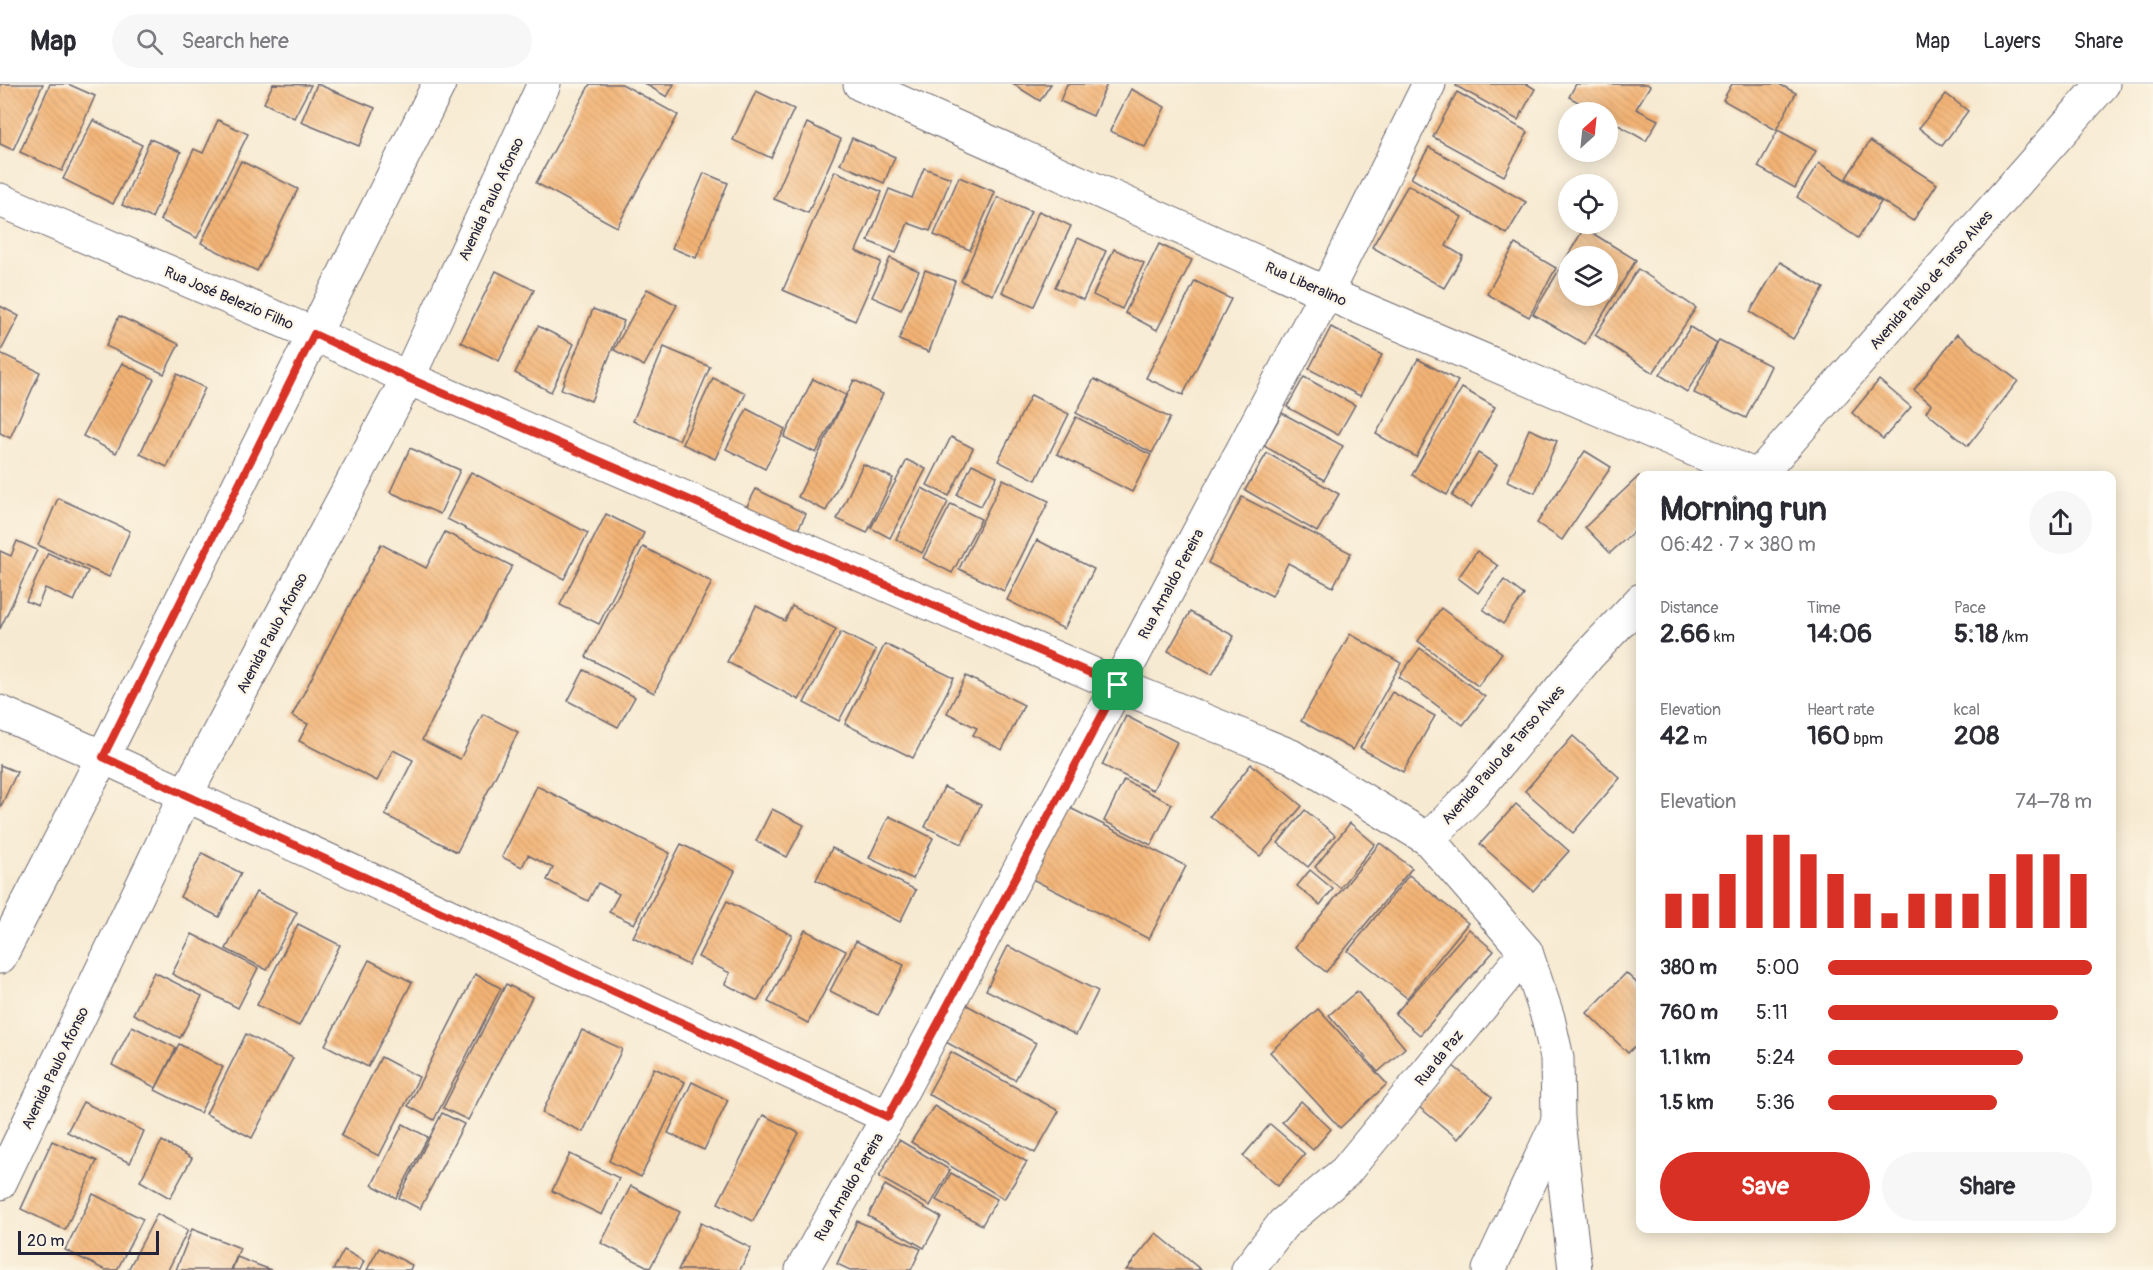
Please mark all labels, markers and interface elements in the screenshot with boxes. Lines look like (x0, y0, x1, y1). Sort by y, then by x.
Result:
search box (112, 14, 532, 68)
text: Map (30, 24, 76, 59)
icon: search (133, 25, 166, 58)
text: Search here (181, 27, 289, 55)
text: Map (1915, 28, 1950, 55)
text: Layers (1983, 28, 2041, 55)
text: Share (2074, 28, 2123, 55)
north arrow (1558, 102, 1618, 162)
map controls (1558, 102, 1618, 306)
street label: Avenida Paulo Afonso (455, 134, 528, 264)
button: locate (1558, 174, 1618, 234)
street label: Avenida Paulo de Tarso Alves (1866, 207, 1997, 354)
button: layers (1558, 246, 1618, 306)
street label: Rua Liberalino (1262, 258, 1350, 311)
street label: Rua José Belezio Filho (161, 263, 296, 334)
text: Morning run (1660, 489, 1827, 530)
button: share (2029, 491, 2092, 554)
street label: Rua Arnaldo Pereira (1134, 526, 1208, 643)
text: 06:42 · 7 × 380 m (1660, 532, 1816, 557)
street label: Avenida Paulo Afonso (233, 570, 312, 697)
text: Distance (1660, 598, 1719, 618)
text: Time (1807, 598, 1840, 618)
text: Pace (1954, 598, 1986, 618)
text: 2.66 (1660, 618, 1711, 650)
text: 14:06 (1807, 618, 1872, 650)
text: 5:18 (1954, 618, 1998, 650)
text: km (1711, 627, 1735, 647)
text: /km (1998, 627, 2028, 647)
pin (1092, 659, 1143, 710)
icon: arrive (1101, 668, 1134, 701)
street label: Avenida Paulo de Tarso Alves (1438, 682, 1569, 829)
text: Elevation (1660, 700, 1721, 720)
text: Heart rate (1807, 700, 1874, 720)
text: kcal (1954, 700, 1980, 720)
text: 42 (1660, 720, 1690, 752)
text: 160 (1807, 720, 1850, 752)
text: 208 (1954, 720, 1999, 752)
text: m (1690, 729, 1707, 749)
text: bpm (1850, 729, 1883, 749)
text: Elevation (1660, 789, 1736, 814)
text: 74–78 m (2015, 789, 2092, 814)
text: 380 m (1660, 955, 1717, 980)
text: 5:00 (1756, 955, 1800, 980)
text: 760 m (1660, 1000, 1718, 1025)
text: 5:11 (1756, 1000, 1788, 1025)
street label: Avenida Paulo Afonso (18, 1004, 93, 1133)
street label: Rua da Paz (1411, 1026, 1468, 1090)
text: 1.1 km (1660, 1045, 1710, 1070)
text: 5:24 (1756, 1045, 1795, 1070)
text: 1.5 km (1660, 1090, 1713, 1115)
text: 5:36 (1756, 1090, 1795, 1115)
street label: Rua Arnaldo Pereira (811, 1130, 888, 1245)
button: Save (1660, 1152, 1870, 1221)
button: Share (1882, 1152, 2092, 1221)
scale bar (18, 1228, 159, 1256)
text: 20 m (27, 1231, 65, 1251)

